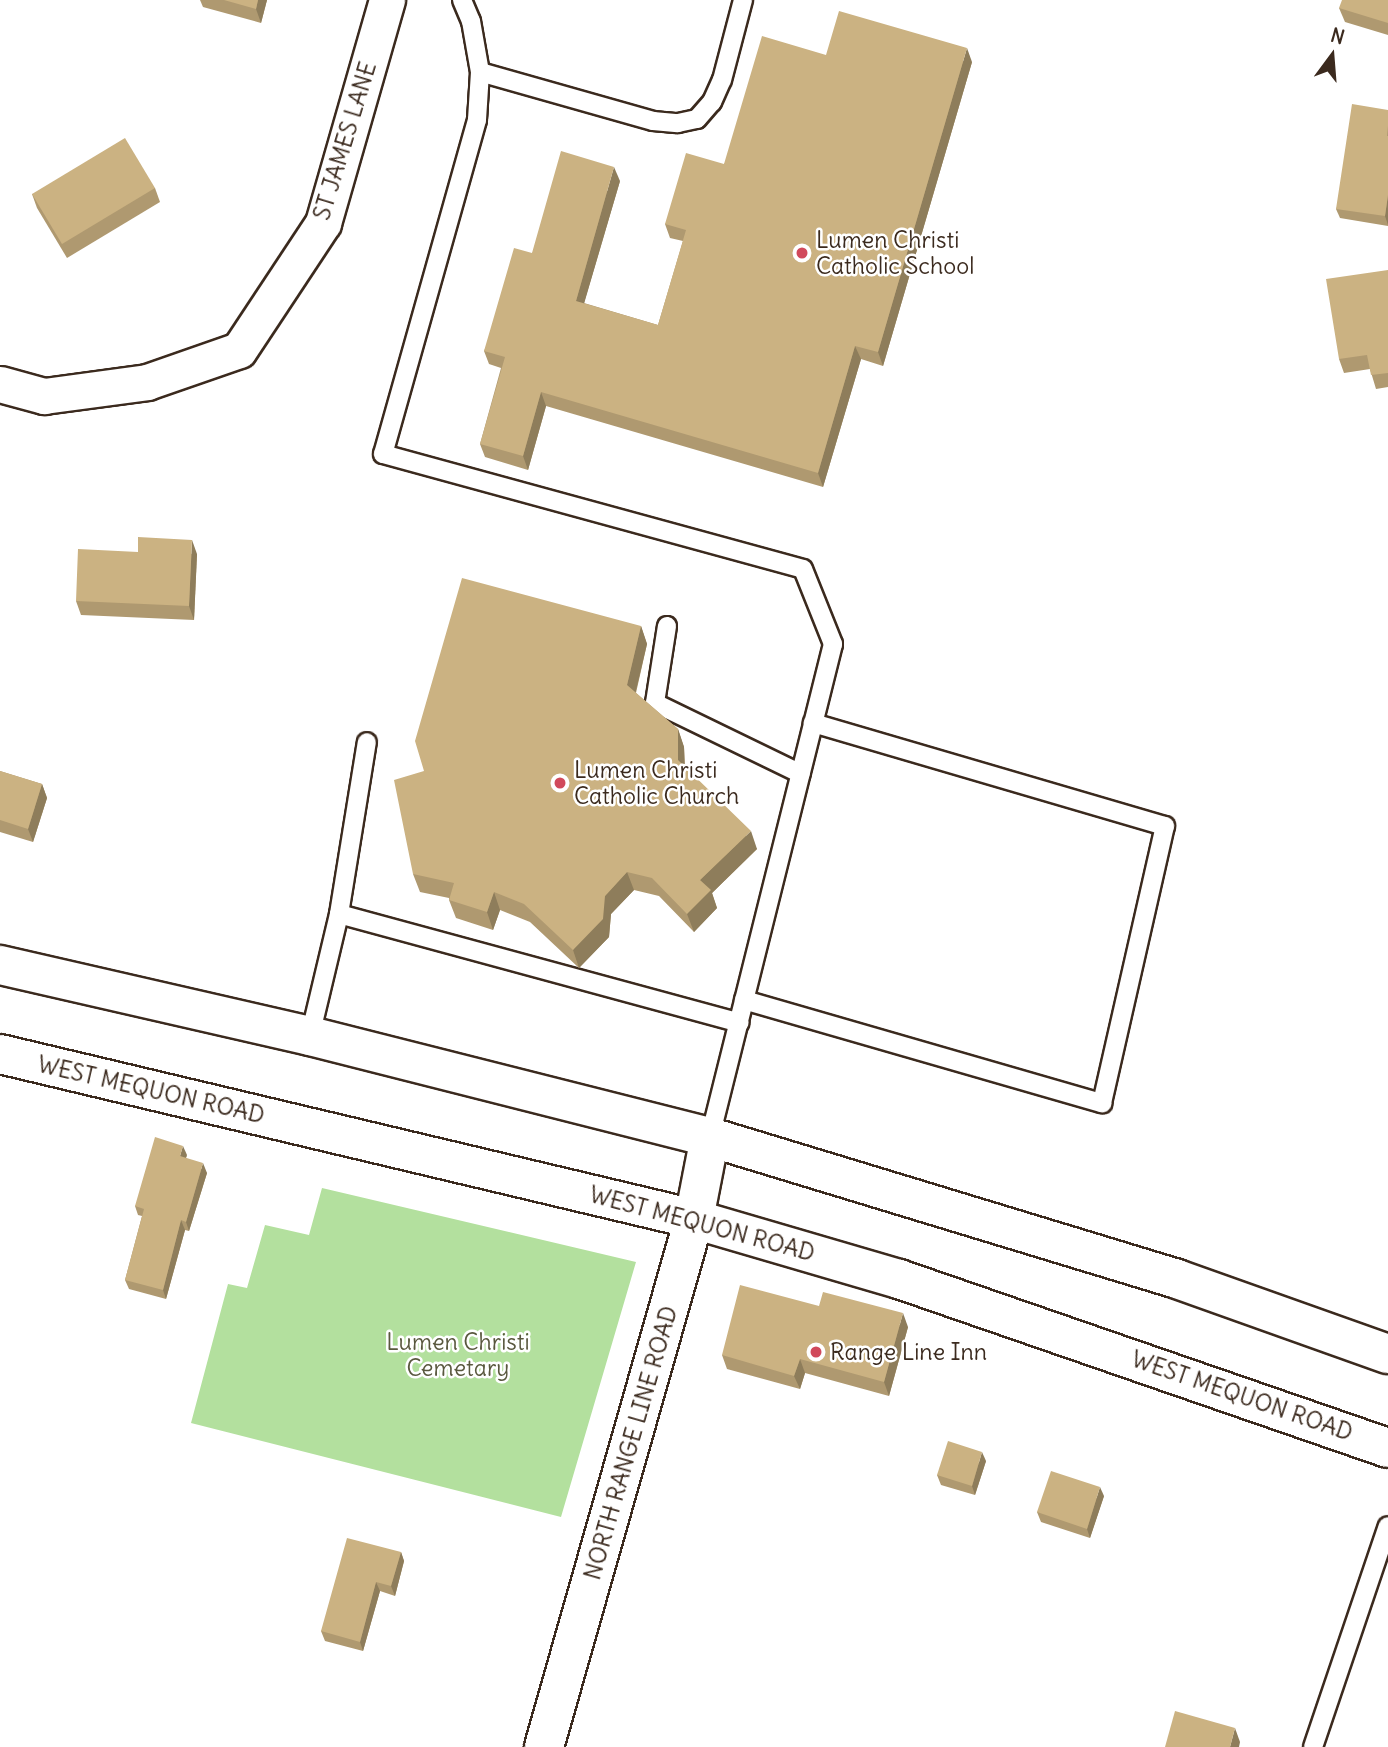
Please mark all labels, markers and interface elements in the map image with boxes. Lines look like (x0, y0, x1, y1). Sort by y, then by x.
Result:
north arrow (1297, 21, 1367, 91)
text: N (1328, 22, 1347, 49)
street label: ST JAMES LANE (308, 59, 382, 223)
place label: Lumen Christi Catholic School (816, 226, 974, 280)
marker: Lumen Christi Catholic School (794, 245, 810, 261)
place label: Lumen Christi Catholic Church (574, 756, 739, 810)
marker: Lumen Christi Catholic Church (552, 775, 568, 791)
street label: WEST MEQUON ROAD (35, 1050, 267, 1130)
street label: WEST MEQUON ROAD (586, 1181, 818, 1267)
street label: NORTH RANGE LINE ROAD (579, 1303, 683, 1583)
park label: Lumen Christi Cemetary (386, 1328, 530, 1382)
place label: Range Line Inn (830, 1338, 987, 1366)
marker: Range Line Inn (808, 1344, 824, 1360)
street label: WEST MEQUON ROAD (1128, 1345, 1356, 1447)

